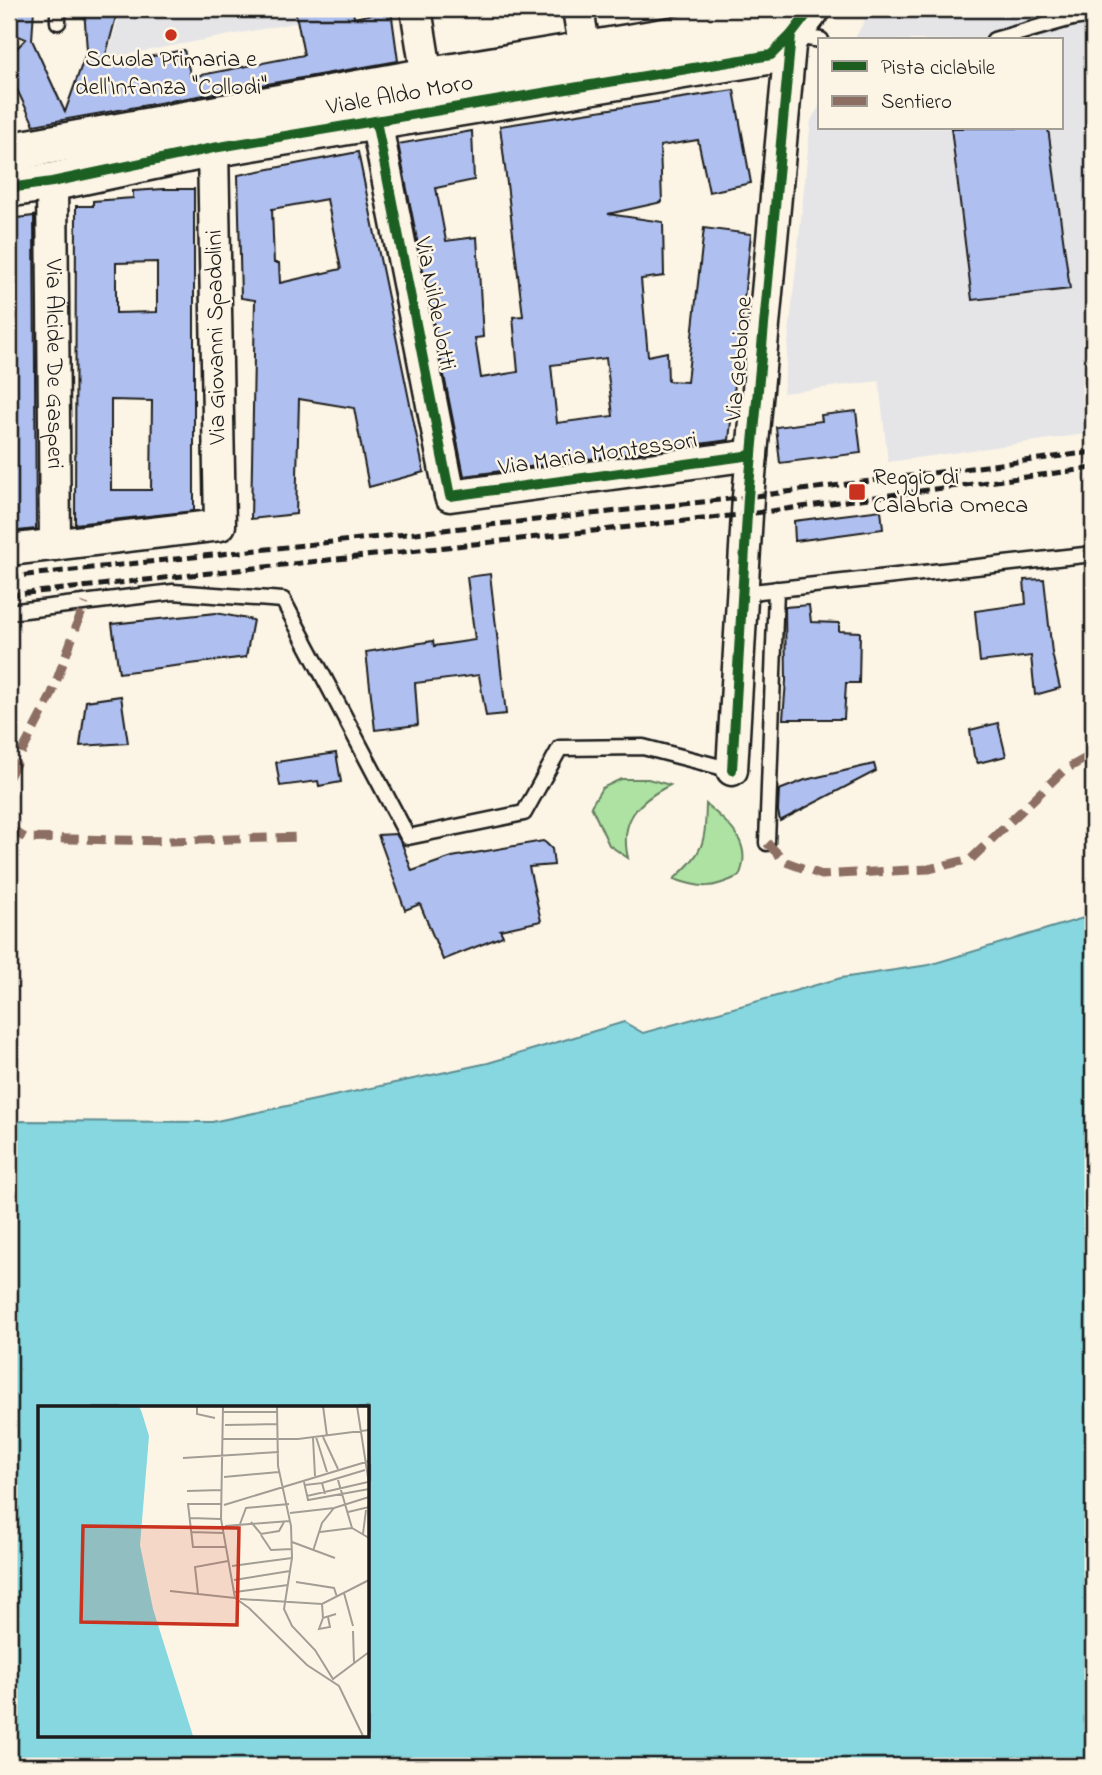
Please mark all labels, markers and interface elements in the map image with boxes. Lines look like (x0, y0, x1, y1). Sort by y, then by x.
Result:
marker: Scuola Primaria e dell'Infanza "Collodi" (163, 27, 179, 43)
legend (818, 38, 1064, 130)
place label: Scuola Primaria e dell'Infanza "Collodi" (75, 43, 267, 106)
text: Pista ciclabile (881, 54, 996, 84)
street label: Viale Aldo Moro (323, 66, 476, 126)
text: Sentiero (881, 88, 952, 118)
street label: Via Giovanni Spadolini (198, 229, 236, 446)
street label: Via Nilde Jotti (404, 233, 464, 374)
street label: Via Alcide De Gasperi (35, 258, 72, 469)
street label: Via Gebbione (717, 295, 763, 424)
street label: Via Maria Montessori (495, 424, 700, 486)
place label: Reggio di Calabria Omeca (873, 461, 1028, 524)
marker: Reggio di Calabria Omeca (847, 482, 867, 502)
inset map (38, 1406, 369, 1736)

